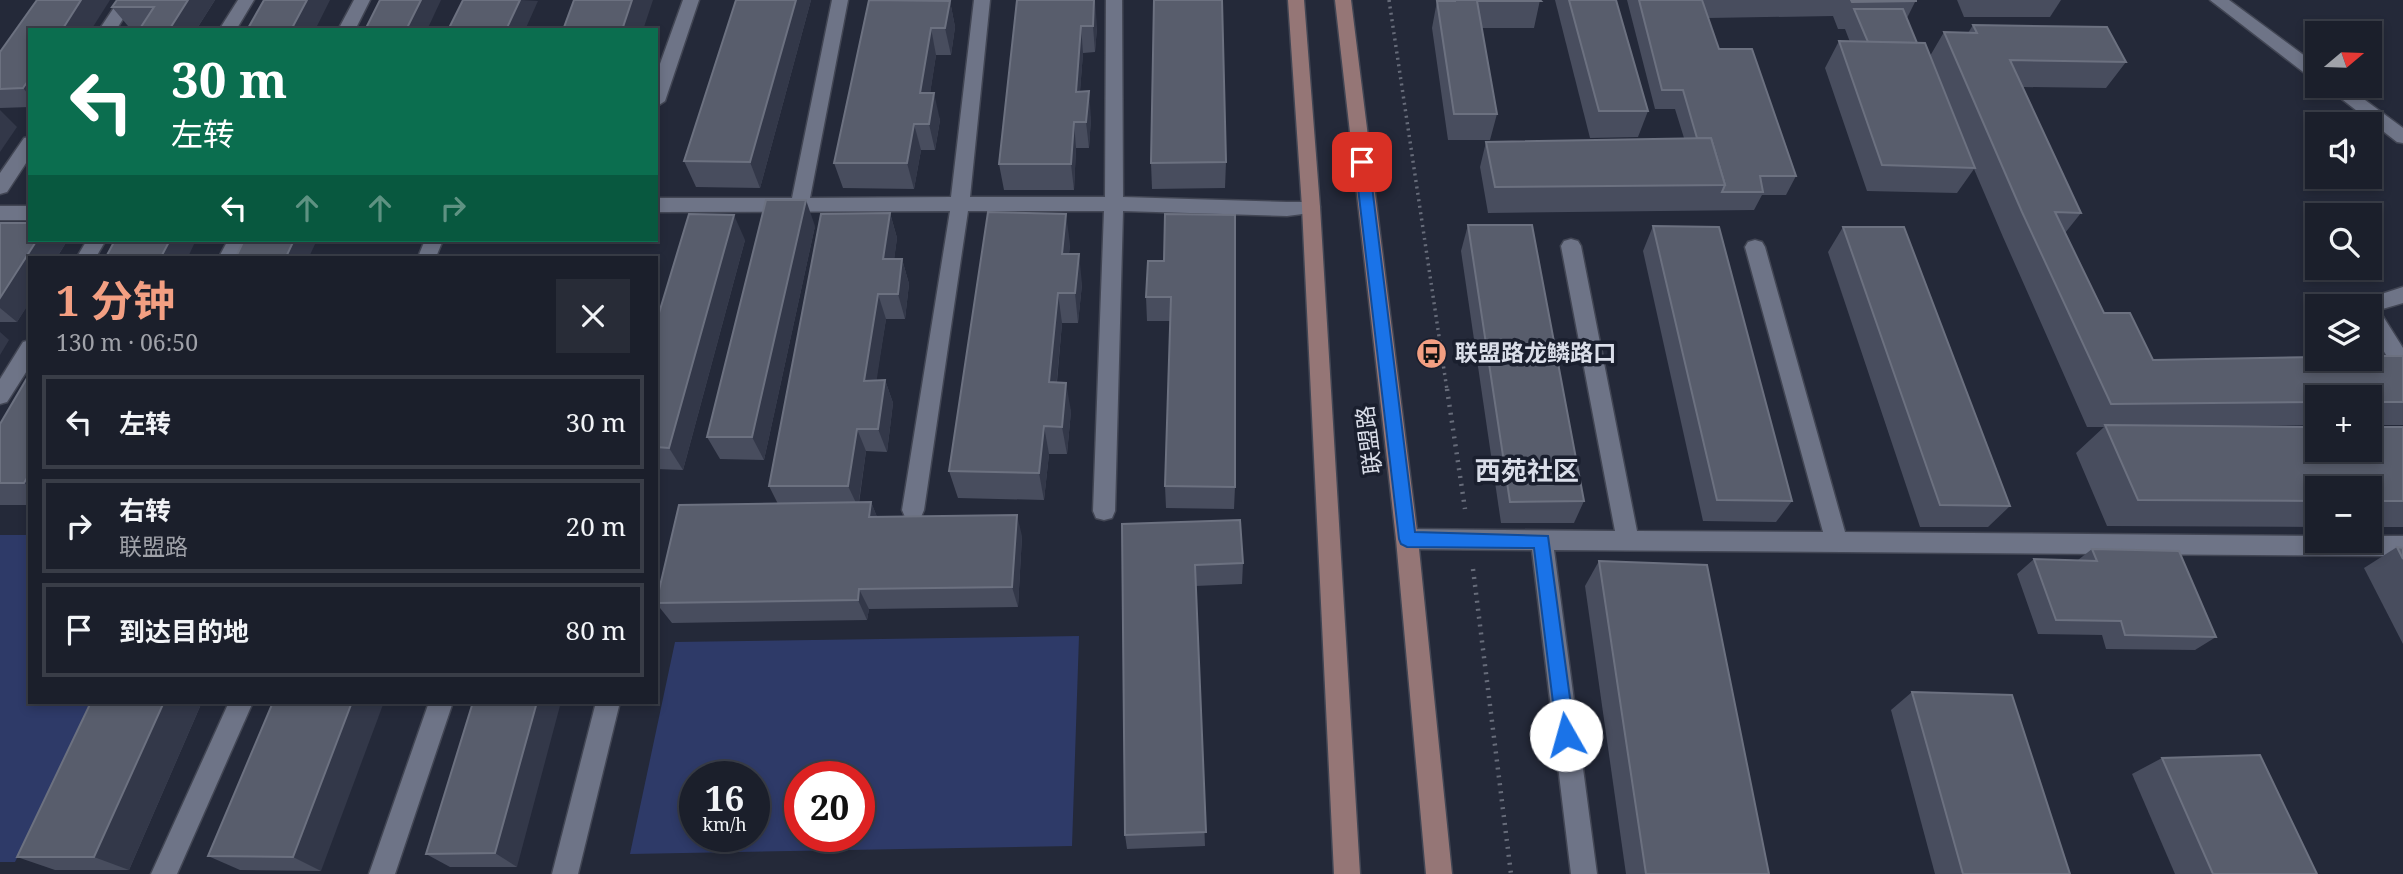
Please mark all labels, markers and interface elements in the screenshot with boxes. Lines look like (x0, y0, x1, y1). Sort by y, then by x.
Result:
north arrow (2305, 21, 2382, 98)
map controls (2305, 21, 2382, 553)
text: 30 m (171, 46, 287, 112)
icon: left (56, 56, 147, 147)
text: 左转 (171, 112, 235, 155)
button: sound (2305, 112, 2382, 189)
pin (1332, 132, 1392, 192)
icon: arrive (1343, 143, 1381, 181)
icon: left (215, 189, 253, 227)
icon: ahead (288, 189, 326, 227)
icon: ahead (361, 189, 399, 227)
icon: right (434, 189, 472, 227)
button: search (2305, 203, 2382, 280)
text: 1 分钟 (56, 271, 175, 328)
button: close (556, 279, 630, 353)
button: layers (2305, 294, 2382, 371)
text: 130 m · 06:50 (56, 326, 198, 358)
bus stop icon: 联盟路龙鳞路口 (1415, 336, 1449, 370)
place label: 联盟路龙鳞路口 (1455, 336, 1616, 368)
button: + (2305, 385, 2382, 462)
icon: left (60, 403, 98, 441)
text: 30 m (566, 404, 626, 440)
street label: 联盟路 (1348, 404, 1388, 476)
text: 左转 (119, 405, 171, 441)
district label: 西苑社区 (1475, 452, 1579, 488)
button: − (2305, 476, 2382, 553)
text: 右转 (119, 492, 171, 528)
icon: right (60, 507, 98, 545)
text: 20 m (566, 508, 626, 544)
text: 联盟路 (119, 530, 188, 562)
icon: arrive (60, 611, 98, 649)
text: 80 m (566, 612, 626, 648)
text: 到达目的地 (119, 613, 249, 649)
position arrow (1529, 698, 1603, 772)
speed limit sign: 20 (784, 761, 875, 852)
text: 16 (705, 774, 744, 821)
text: km/h (702, 812, 747, 836)

